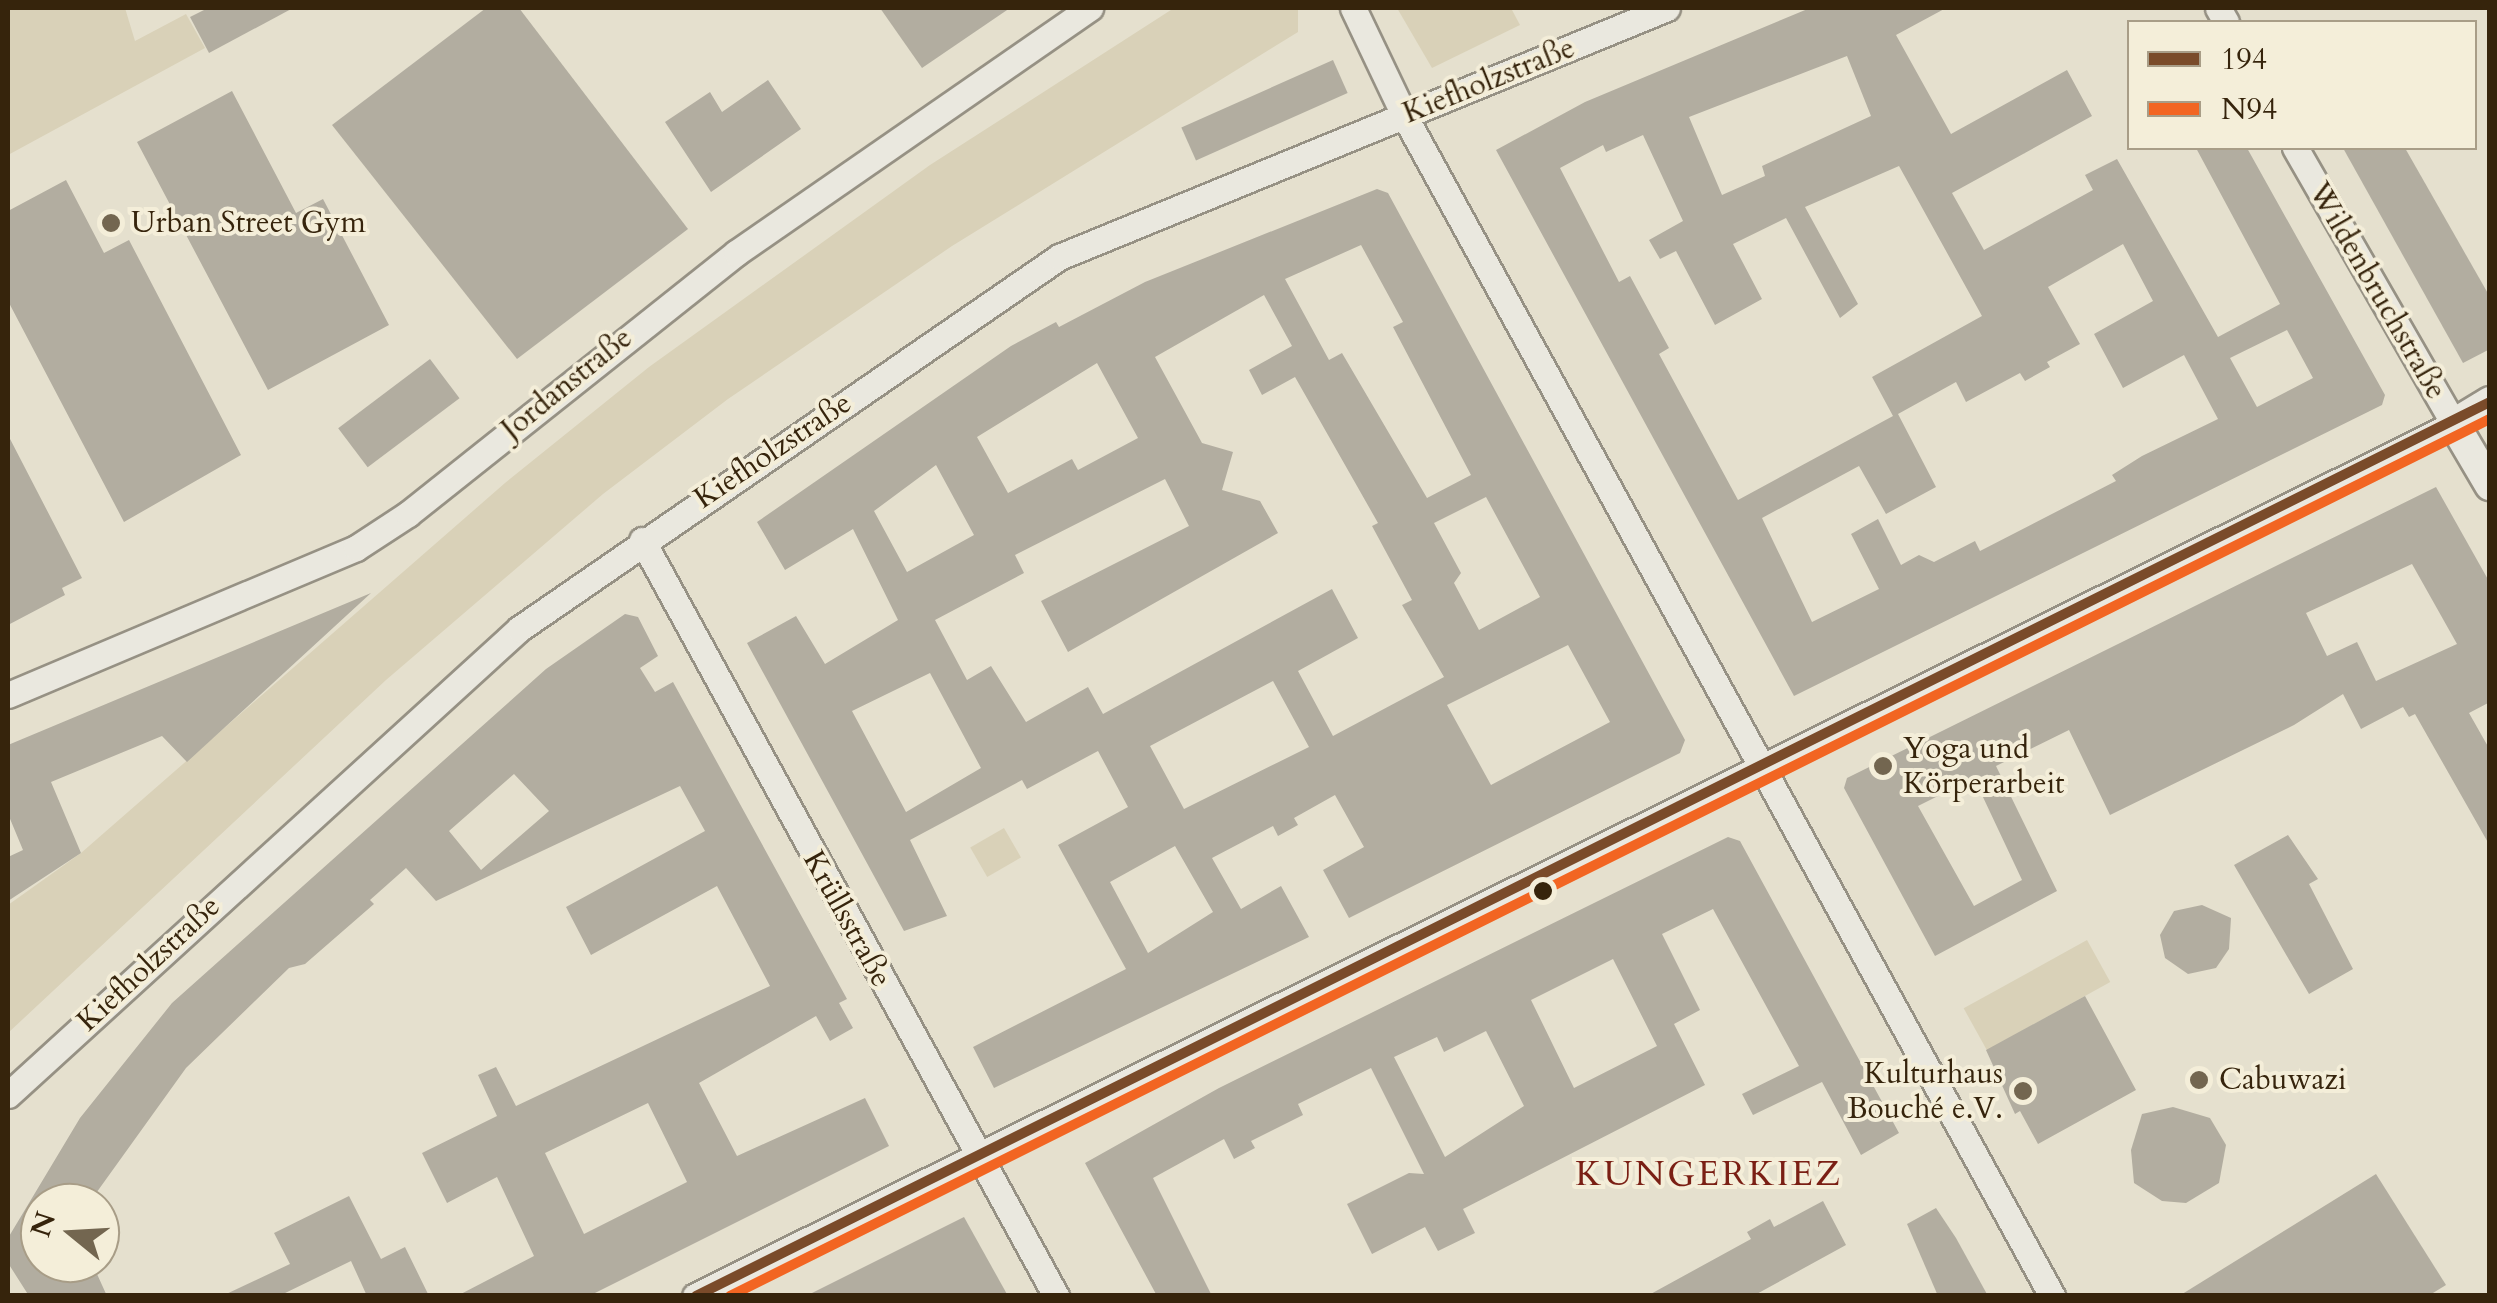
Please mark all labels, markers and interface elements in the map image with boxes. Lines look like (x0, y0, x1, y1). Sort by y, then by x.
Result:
legend (2127, 20, 2477, 150)
street label: Kiefholzstraße (1398, 30, 1580, 132)
text: 194 (2221, 39, 2267, 80)
text: N94 (2221, 89, 2277, 130)
street label: Wildenbruchstraße (2300, 176, 2454, 406)
place label: Urban Street Gym (131, 205, 366, 241)
marker: Urban Street Gym (100, 212, 122, 234)
street label: Jordanstraße (494, 320, 640, 448)
street label: Kiefholzstraße (687, 385, 859, 517)
place label: Yoga und Körperarbeit (1903, 731, 2065, 802)
marker: Yoga und Körperarbeit (1872, 755, 1894, 777)
street label: Krüllsstraße (795, 845, 899, 993)
unlabelled marker (1533, 881, 1553, 901)
street label: Kiefholzstraße (70, 889, 228, 1039)
place label: Kulturhaus Bouché e.V. (1847, 1056, 2003, 1126)
place label: Cabuwazi (2219, 1062, 2346, 1098)
marker: Cabuwazi (2188, 1069, 2210, 1091)
marker: Kulturhaus Bouché e.V. (2012, 1080, 2034, 1102)
district label: KUNGERKIEZ (1575, 1153, 1843, 1195)
north arrow (20, 1183, 120, 1283)
text: N (22, 1207, 65, 1242)

